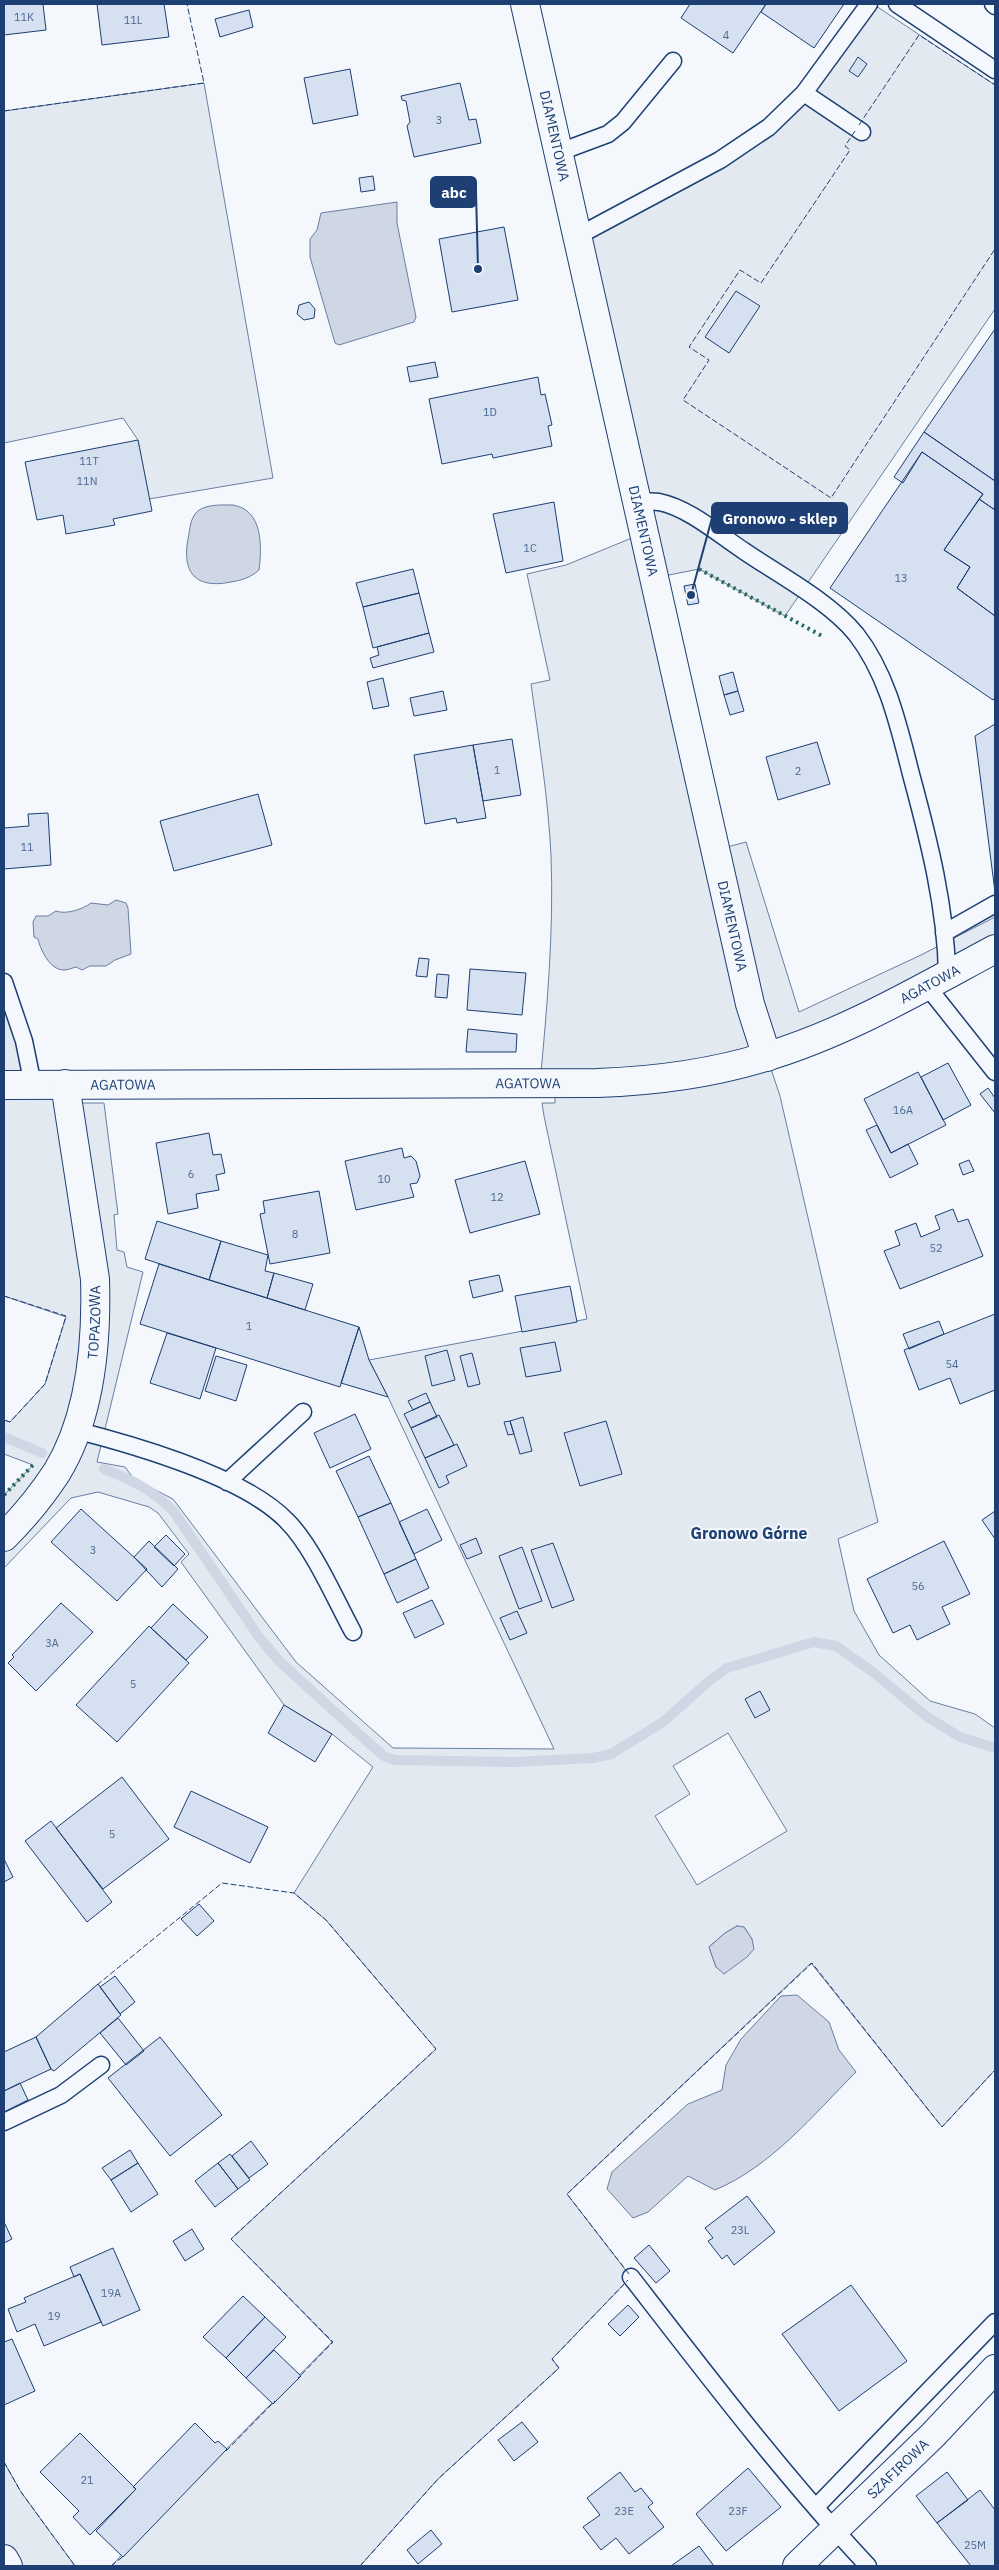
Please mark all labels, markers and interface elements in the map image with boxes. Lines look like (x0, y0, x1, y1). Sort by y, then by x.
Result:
house number: 11K (14, 10, 34, 24)
house number: 11L (124, 13, 143, 27)
house number: 4 (723, 28, 730, 42)
street label: DIAMENTOWA (536, 89, 574, 183)
house number: 3 (436, 113, 442, 127)
callout: abc (431, 177, 476, 207)
text: abc (441, 183, 467, 202)
house number: 1D (483, 405, 497, 419)
house number: 11T (79, 454, 99, 468)
house number: 11N (77, 474, 97, 488)
street label: DIAMENTOWA (625, 484, 662, 578)
callout: Gronowo - sklep (712, 503, 847, 533)
text: Gronowo - sklep (723, 509, 837, 528)
house number: 1C (523, 541, 537, 555)
house number: 13 (894, 571, 908, 585)
house number: 1 (494, 763, 501, 777)
house number: 2 (795, 764, 801, 778)
house number: 11 (20, 840, 34, 854)
street label: DIAMENTOWA (714, 879, 751, 973)
street label: AGATOWA (897, 961, 963, 1008)
street label: AGATOWA (495, 1074, 561, 1092)
street label: AGATOWA (90, 1075, 156, 1094)
house number: 16A (893, 1103, 913, 1117)
house number: 6 (188, 1167, 194, 1181)
house number: 10 (377, 1172, 391, 1186)
house number: 12 (490, 1190, 504, 1204)
house number: 8 (292, 1227, 298, 1241)
house number: 52 (929, 1241, 943, 1255)
street label: TOPAZOWA (83, 1285, 104, 1360)
house number: 1 (246, 1319, 253, 1333)
house number: 54 (945, 1357, 959, 1371)
district label: Gronowo Górne (691, 1523, 807, 1543)
house number: 3 (90, 1543, 96, 1557)
house number: 56 (911, 1579, 925, 1593)
house number: 3A (45, 1636, 59, 1650)
house number: 5 (130, 1677, 136, 1691)
house number: 5 (109, 1827, 115, 1841)
house number: 23L (731, 2223, 750, 2237)
house number: 19A (101, 2286, 121, 2300)
house number: 19 (47, 2309, 61, 2323)
street label: SZAFIROWA (863, 2435, 932, 2503)
house number: 21 (80, 2473, 94, 2487)
house number: 23E (614, 2504, 634, 2518)
house number: 23F (728, 2504, 748, 2518)
house number: 25M (964, 2538, 986, 2552)

